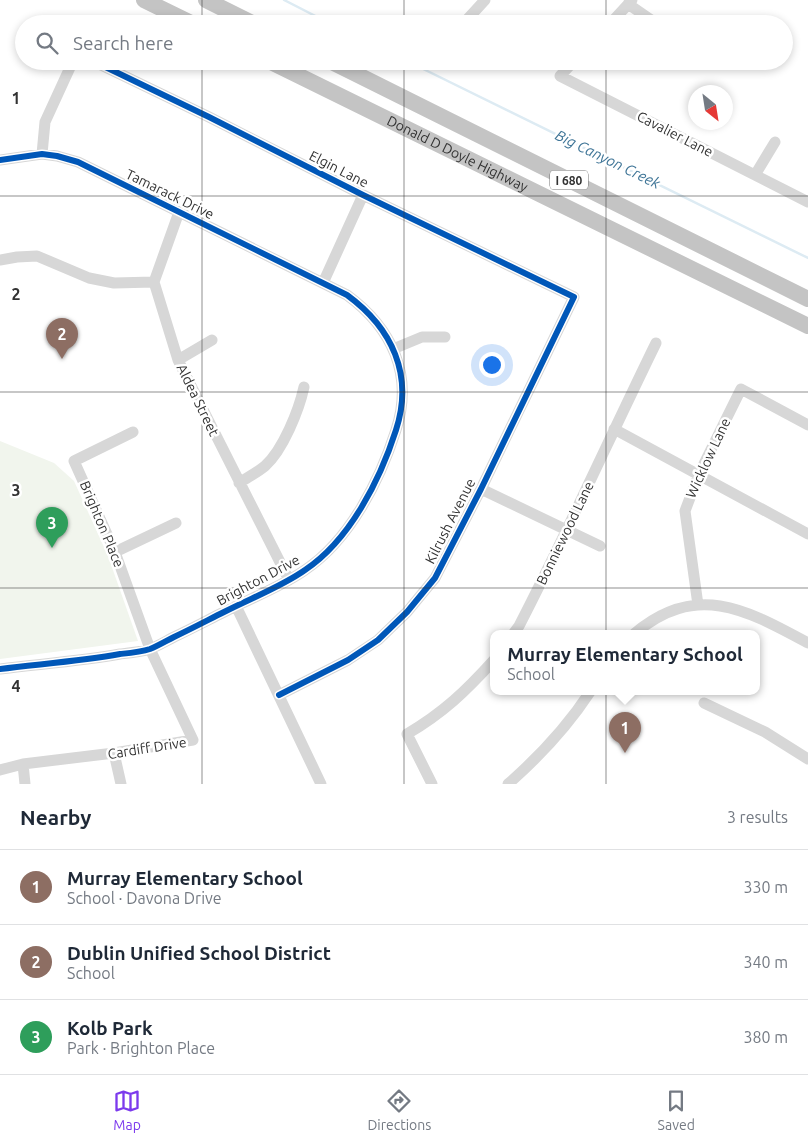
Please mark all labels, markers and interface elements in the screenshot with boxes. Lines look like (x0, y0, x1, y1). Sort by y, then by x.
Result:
search box (15, 15, 793, 70)
icon: search (33, 29, 61, 57)
text: Search here (73, 32, 173, 54)
north arrow (688, 85, 733, 130)
text: 1 (11, 89, 21, 107)
street label: Cavalier Lane (634, 108, 716, 160)
street label: Donald D Doyle Highway (384, 112, 531, 195)
water label: Big Canyon Creek (553, 126, 664, 192)
street label: Elgin Lane (307, 147, 371, 191)
street label: Tamarack Drive (123, 166, 217, 222)
road number: I 680 (550, 170, 588, 190)
text: 2 (11, 285, 21, 303)
pin: 2 (46, 318, 78, 359)
your location (479, 352, 505, 378)
street label: Aldea Street (174, 361, 223, 439)
street label: Wicklow Lane (683, 416, 733, 500)
street label: Kilrush Avenue (422, 476, 478, 566)
street label: Brighton Place (77, 479, 127, 569)
street label: Bonniewood Lane (533, 479, 597, 587)
text: 3 (11, 481, 21, 499)
pin: 3 (36, 507, 68, 548)
street label: Brighton Drive (214, 551, 302, 609)
popup (490, 630, 760, 695)
text: Murray Elementary School (507, 643, 743, 665)
text: School (507, 665, 555, 683)
text: 4 (11, 677, 21, 695)
pin: 1 (609, 712, 641, 753)
street label: Cardiff Drive (106, 734, 188, 762)
text: Nearby (20, 805, 91, 829)
text: 3 results (727, 808, 788, 826)
text: Murray Elementary School (67, 867, 303, 889)
text: 1 (31, 878, 41, 896)
text: 330 m (743, 878, 788, 896)
text: School · Davona Drive (67, 889, 222, 907)
text: Dublin Unified School District (67, 942, 331, 964)
text: 2 (31, 953, 41, 971)
text: 340 m (743, 953, 788, 971)
text: School (67, 964, 115, 982)
text: Kolb Park (67, 1017, 153, 1039)
text: 3 (31, 1028, 41, 1046)
text: 380 m (743, 1028, 788, 1046)
text: Park · Brighton Place (67, 1039, 215, 1057)
tab: Map (113, 1087, 141, 1133)
tab: Directions (367, 1087, 431, 1133)
tab: Saved (658, 1087, 695, 1133)

